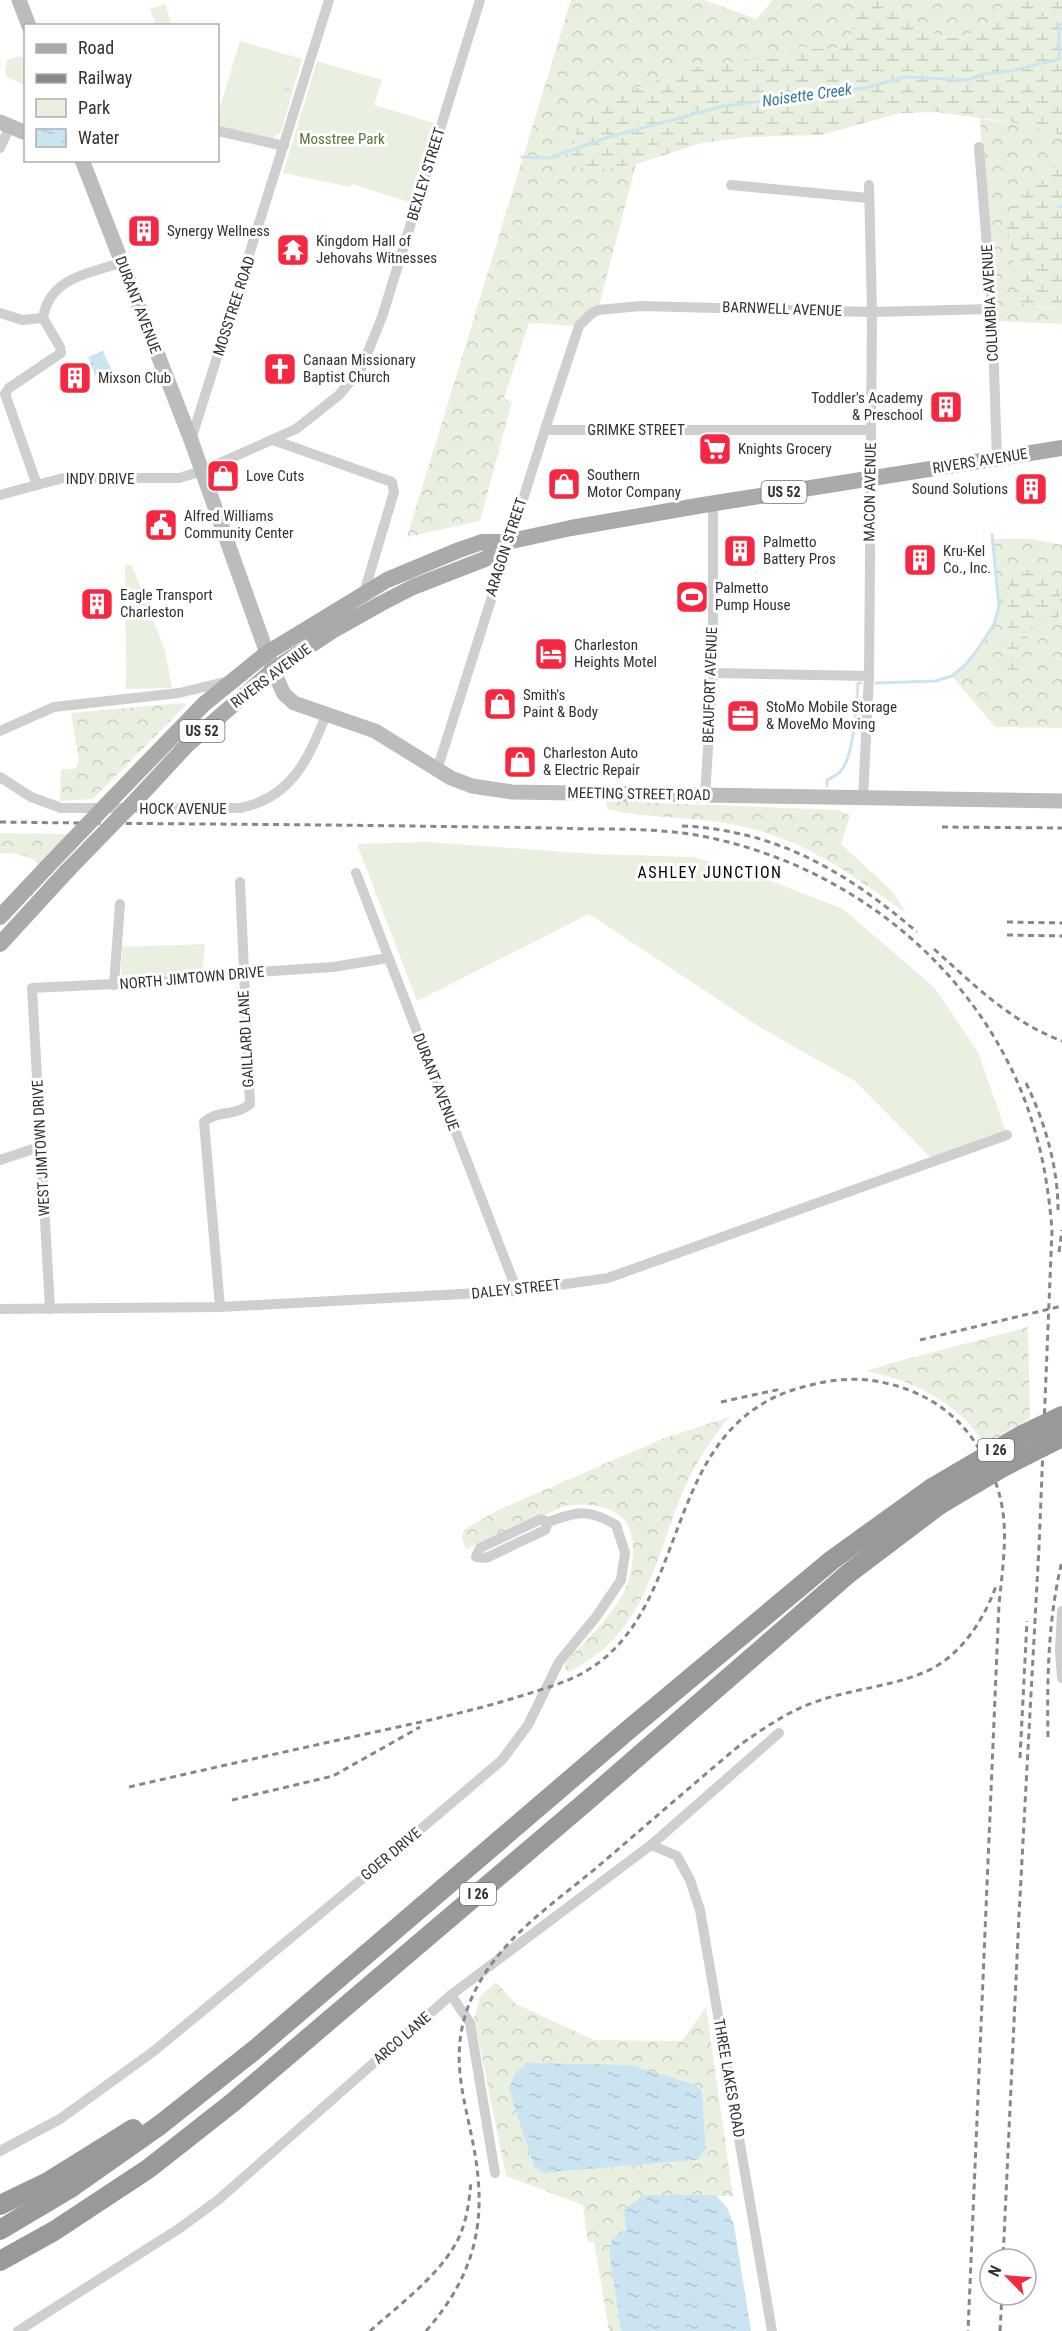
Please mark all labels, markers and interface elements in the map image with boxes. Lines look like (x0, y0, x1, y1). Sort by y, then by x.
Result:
legend (24, 24, 219, 162)
text: Road (78, 37, 114, 58)
text: Railway (78, 67, 133, 88)
water label: Noisette Creek (761, 79, 854, 111)
text: Park (78, 97, 110, 118)
street label: BEXLEY STREET (403, 125, 449, 223)
text: Water (78, 127, 120, 148)
park label: Mosstree Park (299, 130, 385, 148)
building icon: Synergy Wellness (126, 213, 162, 249)
place label: Synergy Wellness (167, 222, 270, 240)
temple icon: Kingdom Hall of Jehovahs Witnesses (275, 232, 311, 268)
place label: Kingdom Hall of Jehovahs Witnesses (316, 232, 437, 267)
street label: COLUMBIA AVENUE (978, 244, 1002, 362)
street label: DURANT AVENUE (111, 254, 165, 356)
street label: MOSSTREE ROAD (209, 254, 259, 358)
street label: BARNWELL AVENUE (722, 298, 842, 320)
church icon: Canaan Missionary Baptist Church (262, 351, 298, 387)
place label: Canaan Missionary Baptist Church (303, 351, 416, 386)
building icon: Mixson Club (57, 360, 93, 396)
place label: Mixson Club (98, 369, 171, 387)
place label: Toddler's Academy & Preschool (811, 389, 923, 424)
building icon: Toddler's Academy & Preschool (928, 389, 964, 425)
street label: GRIMKE STREET (587, 421, 685, 439)
supermarket icon: Knights Grocery (697, 431, 733, 467)
place label: Knights Grocery (738, 440, 832, 458)
street label: MACON AVENUE (860, 442, 880, 542)
street label: RIVERS AVENUE (931, 445, 1029, 477)
shop icon: Love Cuts (205, 458, 241, 494)
shop icon: Southern Motor Company (546, 466, 582, 502)
place label: Southern Motor Company (587, 466, 681, 501)
place label: Love Cuts (246, 467, 305, 485)
street label: INDY DRIVE (66, 470, 134, 488)
building icon: Sound Solutions (1013, 471, 1049, 507)
place label: Sound Solutions (912, 480, 1008, 498)
road number: US 52 (762, 481, 806, 503)
street label: ARAGON STREET (482, 495, 530, 598)
public building icon: Alfred Williams Community Center (143, 507, 179, 543)
place label: Alfred Williams Community Center (184, 507, 294, 542)
building icon: Palmetto Battery Pros (722, 533, 758, 569)
place label: Palmetto Battery Pros (763, 533, 836, 568)
building icon: Kru-Kel Co., Inc. (902, 542, 938, 578)
place label: Kru-Kel Co., Inc. (943, 542, 991, 577)
sports icon: Palmetto Pump House (674, 579, 710, 615)
place label: Palmetto Pump House (715, 579, 791, 614)
building icon: Eagle Transport Charleston (79, 586, 115, 622)
place label: Eagle Transport Charleston (120, 586, 213, 621)
street label: BEAUFORT AVENUE (699, 627, 721, 743)
hotel icon: Charleston Heights Motel (533, 636, 569, 672)
place label: Charleston Heights Motel (574, 636, 657, 671)
street label: RIVERS AVENUE (227, 640, 315, 712)
shop icon: Smith's Paint & Body (482, 686, 518, 722)
place label: Smith's Paint & Body (523, 686, 598, 721)
office icon: StoMo Mobile Storage & MoveMo Moving (725, 698, 761, 734)
place label: StoMo Mobile Storage & MoveMo Moving (766, 698, 897, 733)
road number: US 52 (180, 720, 224, 742)
shop icon: Charleston Auto & Electric Repair (502, 744, 538, 780)
place label: Charleston Auto & Electric Repair (543, 744, 640, 779)
street label: MEETING STREET ROAD (567, 784, 711, 804)
street label: HOCK AVENUE (139, 800, 227, 818)
district label: ASHLEY JUNCTION (638, 863, 782, 882)
street label: NORTH JIMTOWN DRIVE (119, 963, 265, 993)
street label: GAILLARD LANE (234, 990, 258, 1088)
street label: DURANT AVENUE (409, 1031, 463, 1133)
street label: WEST JIMTOWN DRIVE (28, 1079, 54, 1217)
street label: DALEY STREET (471, 1275, 562, 1303)
road number: I 26 (978, 1439, 1014, 1461)
street label: GOER DRIVE (357, 1824, 425, 1884)
road number: I 26 (460, 1883, 496, 1905)
street label: ARCO LANE (370, 2008, 434, 2068)
street label: THREE LAKES ROAD (710, 2017, 748, 2139)
north arrow (978, 2247, 1038, 2307)
text: N (984, 2262, 1006, 2279)

